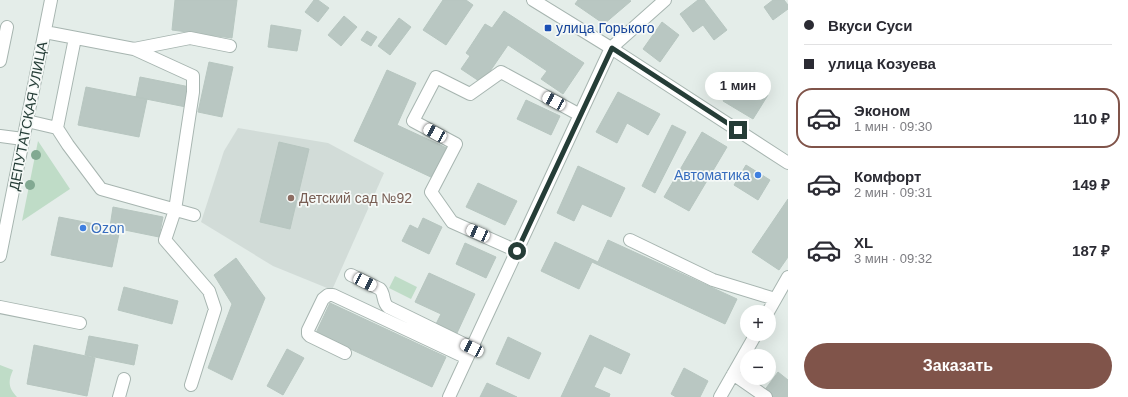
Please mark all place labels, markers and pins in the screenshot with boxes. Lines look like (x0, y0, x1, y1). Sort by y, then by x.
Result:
place label: улица Горького (556, 20, 655, 36)
marker: улица Горького (543, 23, 553, 33)
place label: Автоматика (674, 167, 750, 183)
marker: Автоматика (753, 170, 763, 180)
place label: Детский сад №92 (299, 190, 412, 206)
marker: Детский сад №92 (286, 193, 296, 203)
place label: Ozon (91, 220, 124, 236)
marker: Ozon (78, 223, 88, 233)

